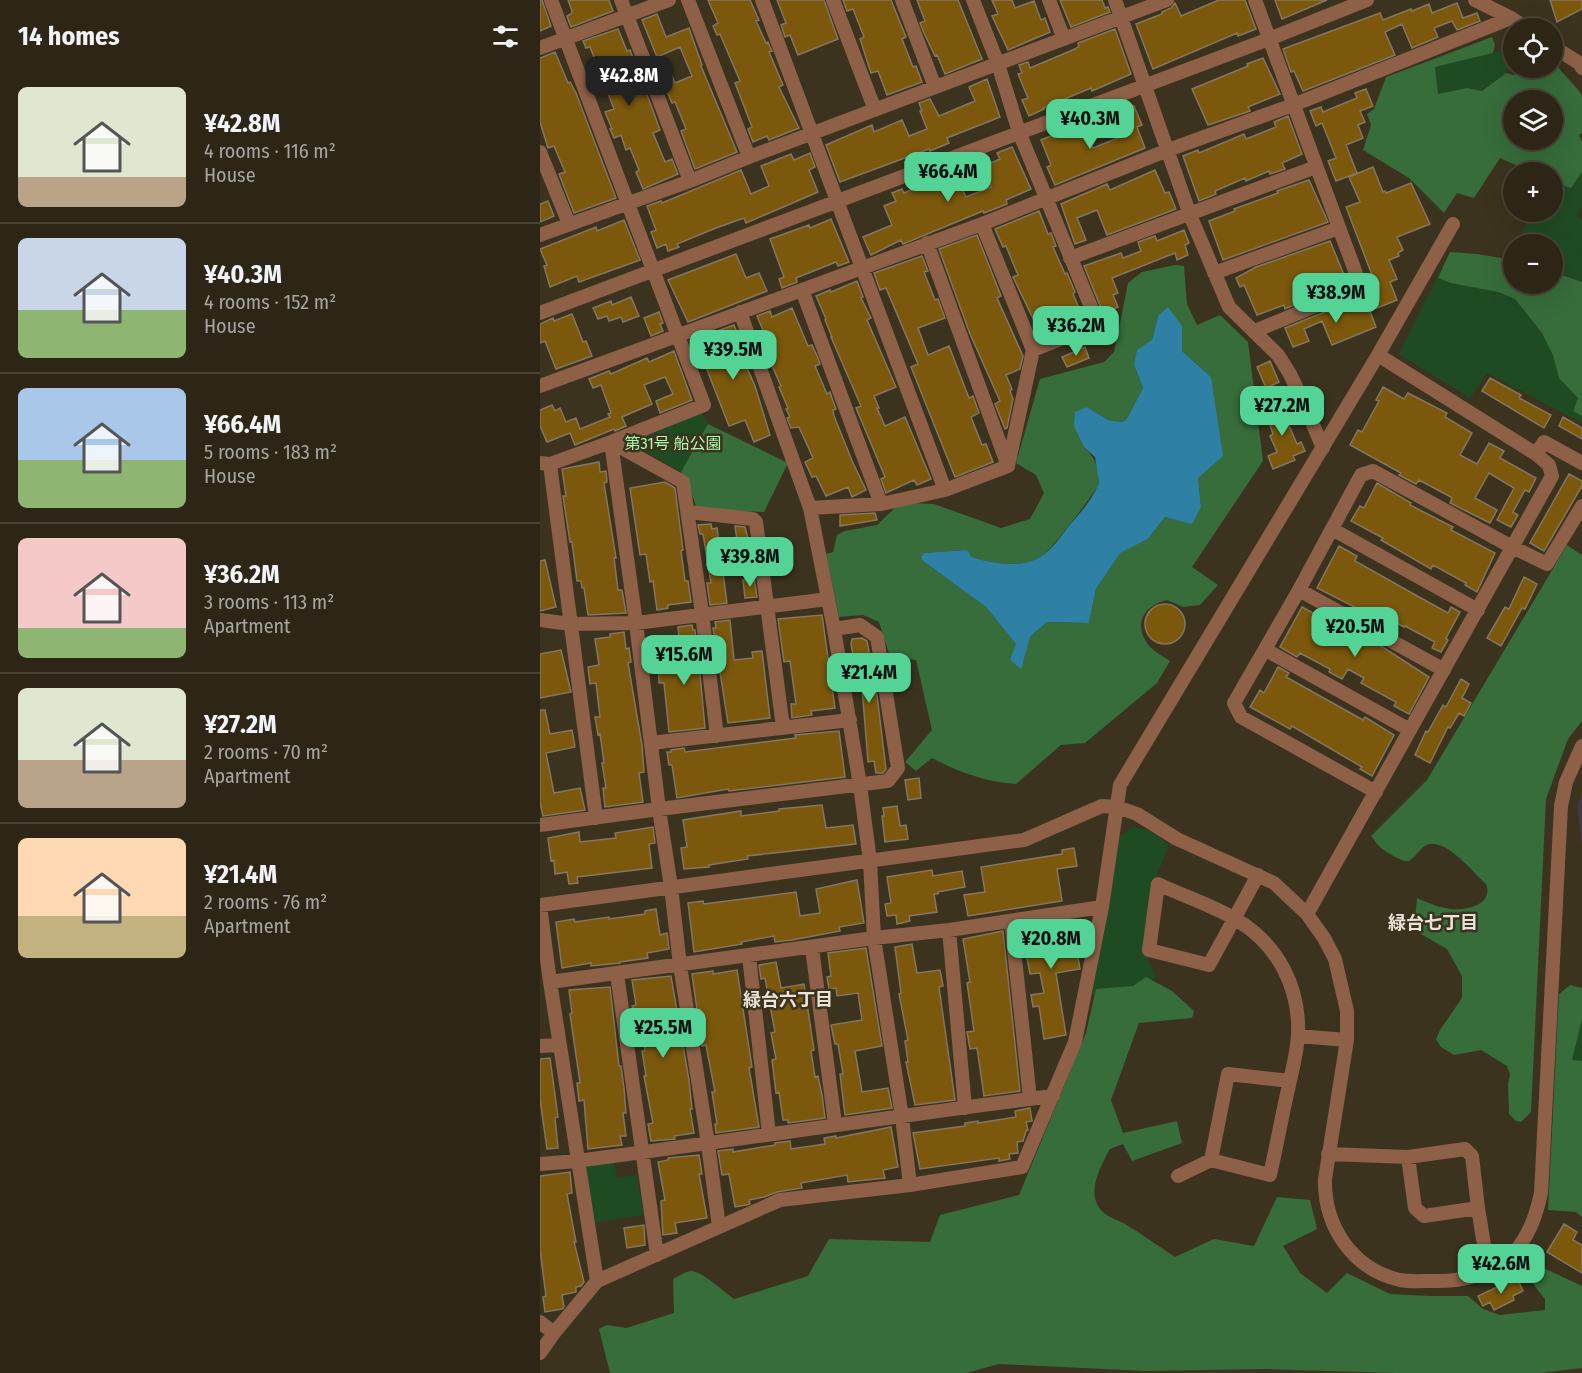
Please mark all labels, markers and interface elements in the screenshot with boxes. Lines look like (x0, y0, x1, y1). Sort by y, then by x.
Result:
map controls (1503, 18, 1563, 294)
button: locate (1503, 18, 1563, 78)
icon: filters (489, 20, 522, 53)
text: 14 homes (18, 21, 120, 52)
pin: ¥42.8M (580, 56, 678, 107)
text: ¥42.8M (600, 63, 658, 87)
button: layers (1503, 90, 1563, 150)
pin: ¥40.3M (1041, 99, 1139, 150)
text: ¥40.3M (1060, 106, 1120, 130)
text: ¥42.8M (204, 108, 280, 139)
icon: home (66, 111, 138, 183)
text: 4 rooms · 116 m² (204, 139, 336, 163)
pin: ¥66.4M (899, 152, 997, 203)
text: ¥66.4M (918, 159, 978, 183)
button: + (1503, 162, 1563, 222)
text: House (204, 163, 256, 187)
button: − (1503, 234, 1563, 294)
text: ¥40.3M (204, 259, 282, 290)
icon: home (66, 262, 138, 334)
pin: ¥38.9M (1287, 273, 1385, 324)
text: ¥38.9M (1306, 280, 1366, 304)
text: 4 rooms · 152 m² (204, 290, 336, 314)
pin: ¥36.2M (1027, 306, 1125, 357)
text: ¥36.2M (1047, 313, 1105, 337)
text: House (204, 314, 256, 338)
pin: ¥39.5M (684, 330, 782, 381)
text: ¥39.5M (704, 337, 762, 361)
pin: ¥27.2M (1233, 386, 1331, 437)
text: ¥27.2M (1254, 393, 1310, 417)
text: ¥66.4M (204, 409, 281, 440)
icon: home (66, 412, 138, 484)
park label: 第31号 船公園 (625, 434, 721, 453)
text: 5 rooms · 183 m² (204, 440, 337, 464)
text: House (204, 464, 256, 488)
pin: ¥39.8M (701, 537, 799, 588)
text: ¥39.8M (720, 544, 780, 568)
text: ¥36.2M (204, 559, 280, 590)
icon: home (66, 562, 138, 634)
text: 3 rooms · 113 m² (204, 590, 334, 614)
pin: ¥20.5M (1306, 607, 1404, 658)
text: Apartment (204, 614, 291, 638)
text: ¥20.5M (1325, 614, 1385, 638)
pin: ¥15.6M (635, 635, 733, 686)
text: ¥15.6M (655, 642, 713, 666)
pin: ¥21.4M (820, 653, 918, 704)
text: ¥21.4M (841, 660, 897, 684)
text: ¥27.2M (204, 709, 277, 740)
icon: home (66, 712, 138, 784)
text: 2 rooms · 70 m² (204, 740, 328, 764)
text: Apartment (204, 764, 291, 788)
text: ¥21.4M (204, 859, 277, 890)
icon: home (66, 862, 138, 934)
text: 2 rooms · 76 m² (204, 890, 327, 914)
district label: 緑台七丁目 (1388, 912, 1478, 934)
text: Apartment (204, 914, 291, 938)
pin: ¥20.8M (1002, 919, 1100, 970)
text: ¥20.8M (1021, 926, 1081, 950)
district label: 緑台六丁目 (743, 989, 833, 1011)
pin: ¥25.5M (614, 1008, 712, 1059)
text: ¥25.5M (634, 1015, 692, 1039)
pin: ¥42.6M (1452, 1244, 1550, 1295)
text: ¥42.6M (1472, 1251, 1530, 1275)

